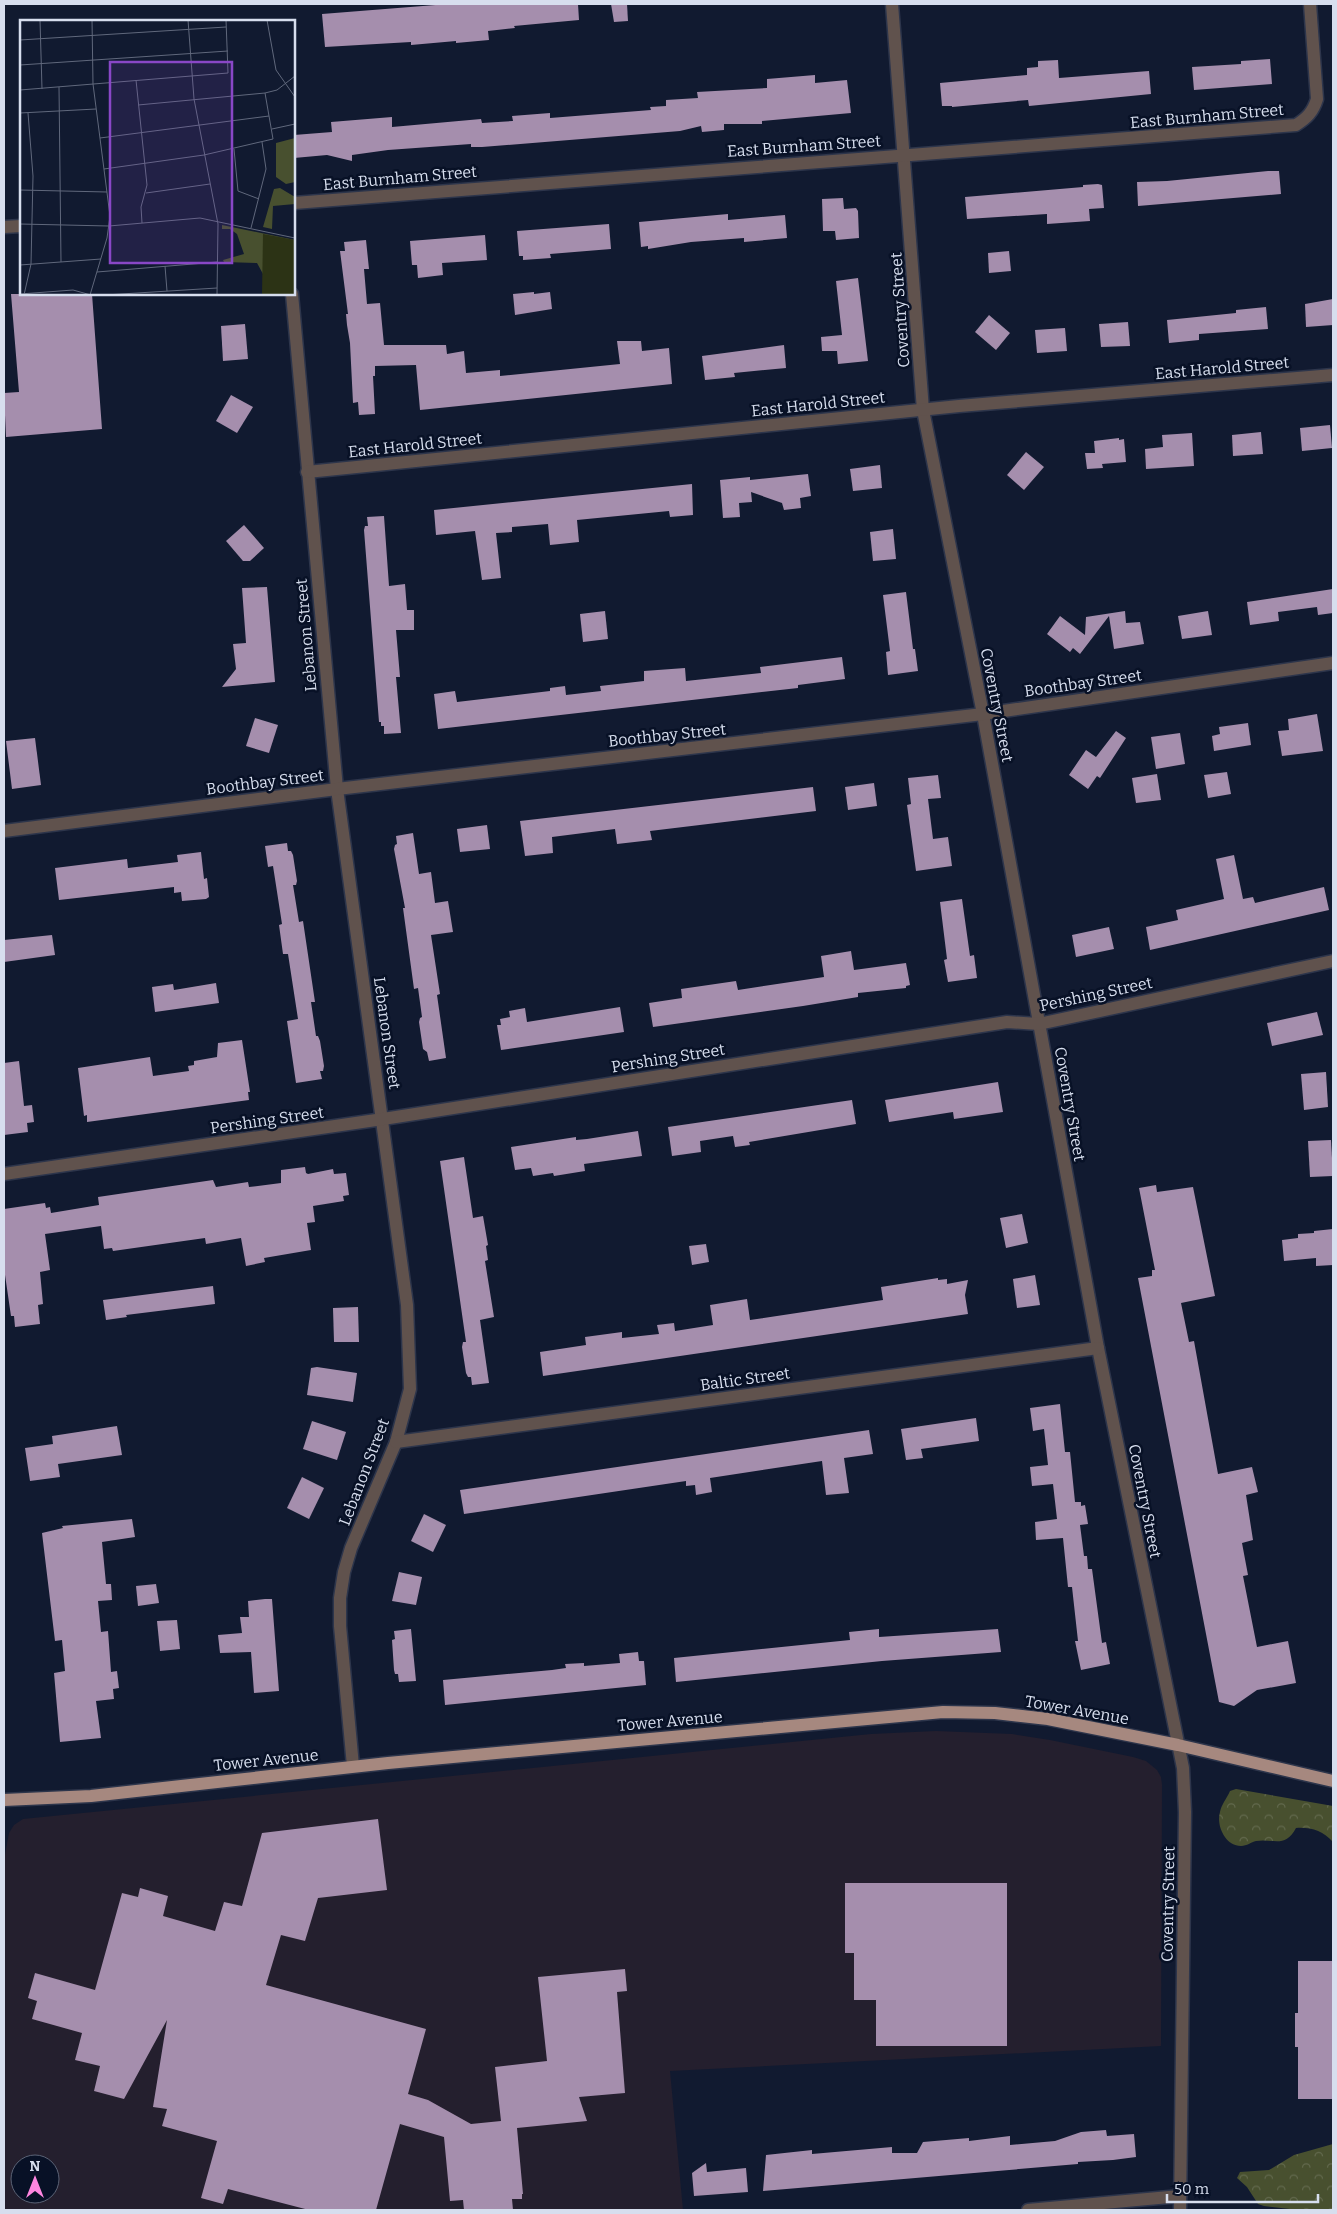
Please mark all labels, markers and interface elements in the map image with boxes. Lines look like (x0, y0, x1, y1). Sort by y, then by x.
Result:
inset map (20, 20, 295, 295)
street label: East Burnham Street (1129, 100, 1285, 132)
street label: East Burnham Street (726, 131, 882, 161)
street label: East Burnham Street (322, 162, 478, 194)
street label: Coventry Street (886, 251, 914, 368)
street label: East Harold Street (1154, 353, 1290, 383)
street label: East Harold Street (750, 387, 886, 420)
street label: East Harold Street (347, 428, 483, 461)
street label: Lebanon Street (292, 578, 320, 692)
street label: Coventry Street (977, 646, 1017, 764)
street label: Boothbay Street (1023, 665, 1143, 701)
street label: Boothbay Street (607, 719, 727, 751)
street label: Boothbay Street (205, 765, 325, 799)
street label: Pershing Street (1038, 973, 1154, 1015)
street label: Lebanon Street (370, 976, 404, 1091)
street label: Pershing Street (610, 1040, 726, 1076)
street label: Coventry Street (1051, 1045, 1089, 1163)
street label: Pershing Street (209, 1103, 325, 1137)
street label: Baltic Street (699, 1363, 791, 1395)
street label: Lebanon Street (335, 1416, 393, 1528)
street label: Coventry Street (1125, 1442, 1165, 1560)
street label: Tower Avenue (1024, 1692, 1130, 1728)
street label: Tower Avenue (617, 1707, 723, 1735)
street label: Tower Avenue (213, 1745, 319, 1775)
street label: Coventry Street (1157, 1846, 1179, 1962)
north arrow (10, 2154, 60, 2204)
text: N (30, 2158, 41, 2175)
scale bar (1167, 2172, 1318, 2204)
text: 50 m (1174, 2180, 1210, 2198)

